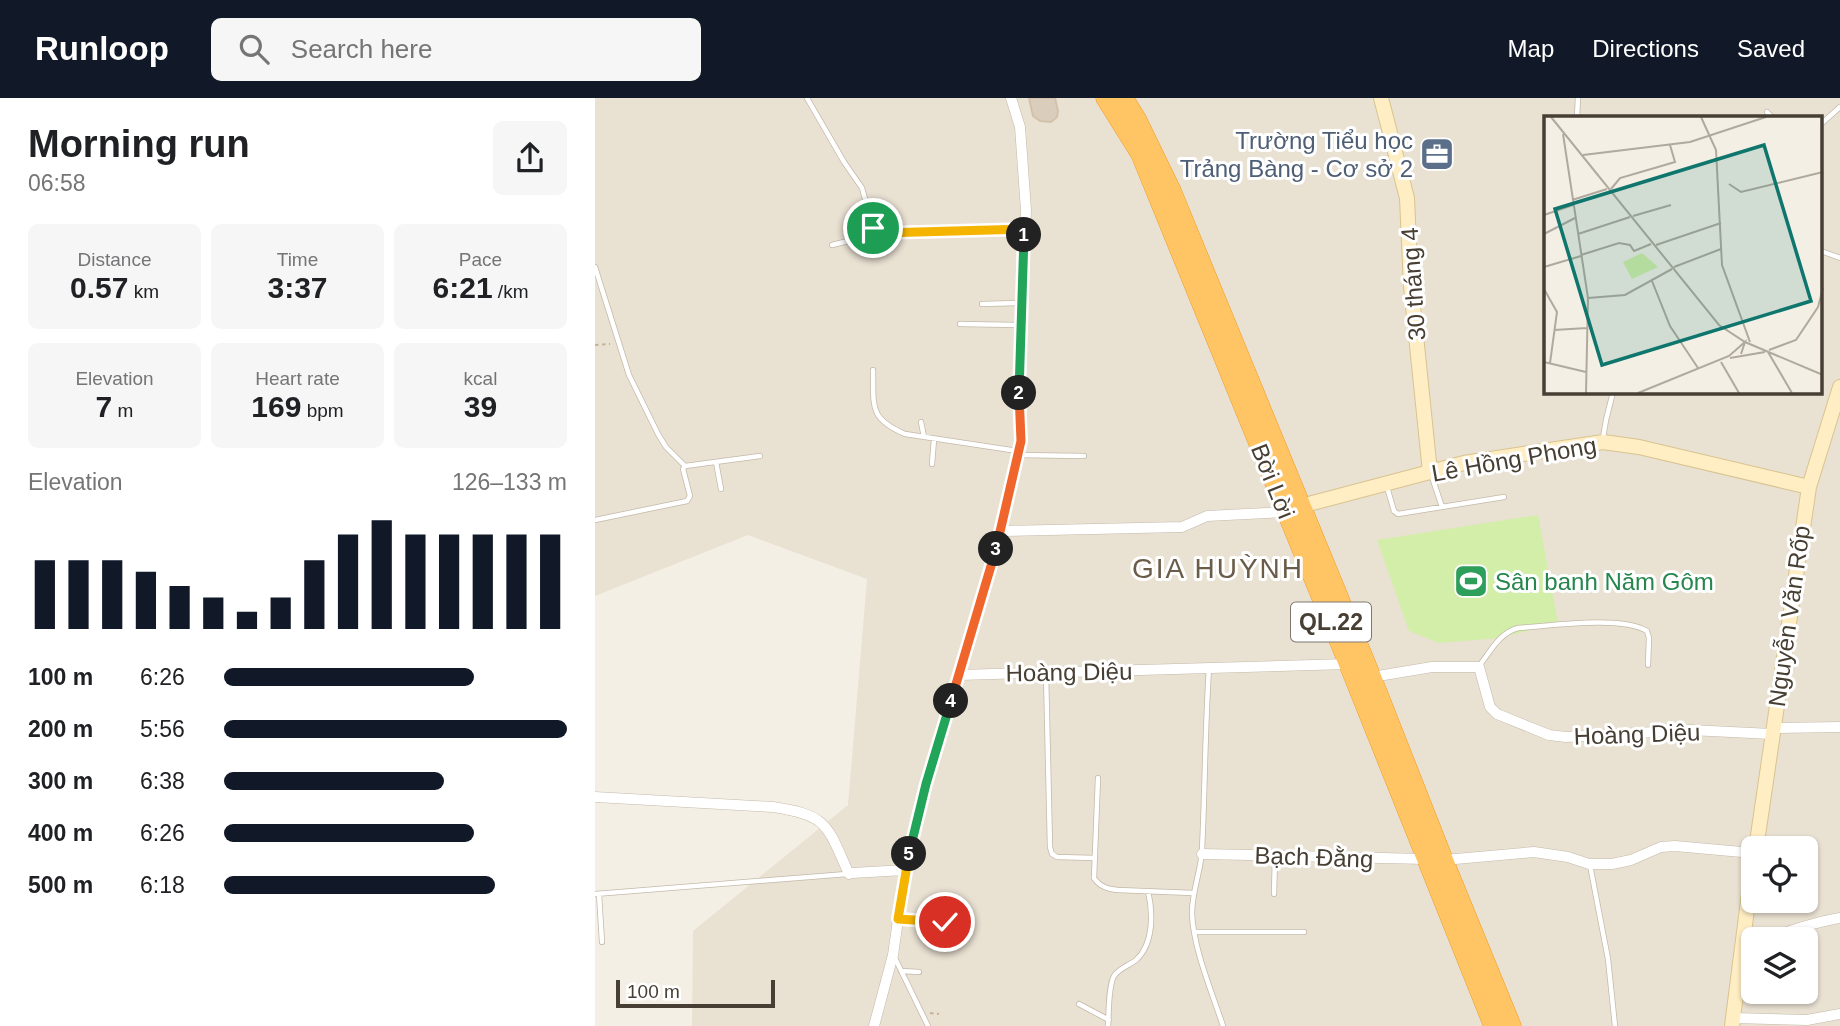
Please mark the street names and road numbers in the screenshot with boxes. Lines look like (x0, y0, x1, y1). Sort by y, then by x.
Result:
street label: 30 tháng 4 (1396, 226, 1430, 342)
street label: Lê Hồng Phong (1430, 431, 1598, 487)
street label: Bời Lời (1246, 440, 1300, 522)
street label: Nguyễn Văn Rốp (1763, 524, 1815, 708)
road number: QL.22 (1291, 602, 1371, 642)
street label: Hoàng Diệu (1005, 657, 1133, 687)
street label: Hoàng Diệu (1573, 718, 1701, 750)
street label: Bạch Đằng (1254, 841, 1374, 873)

